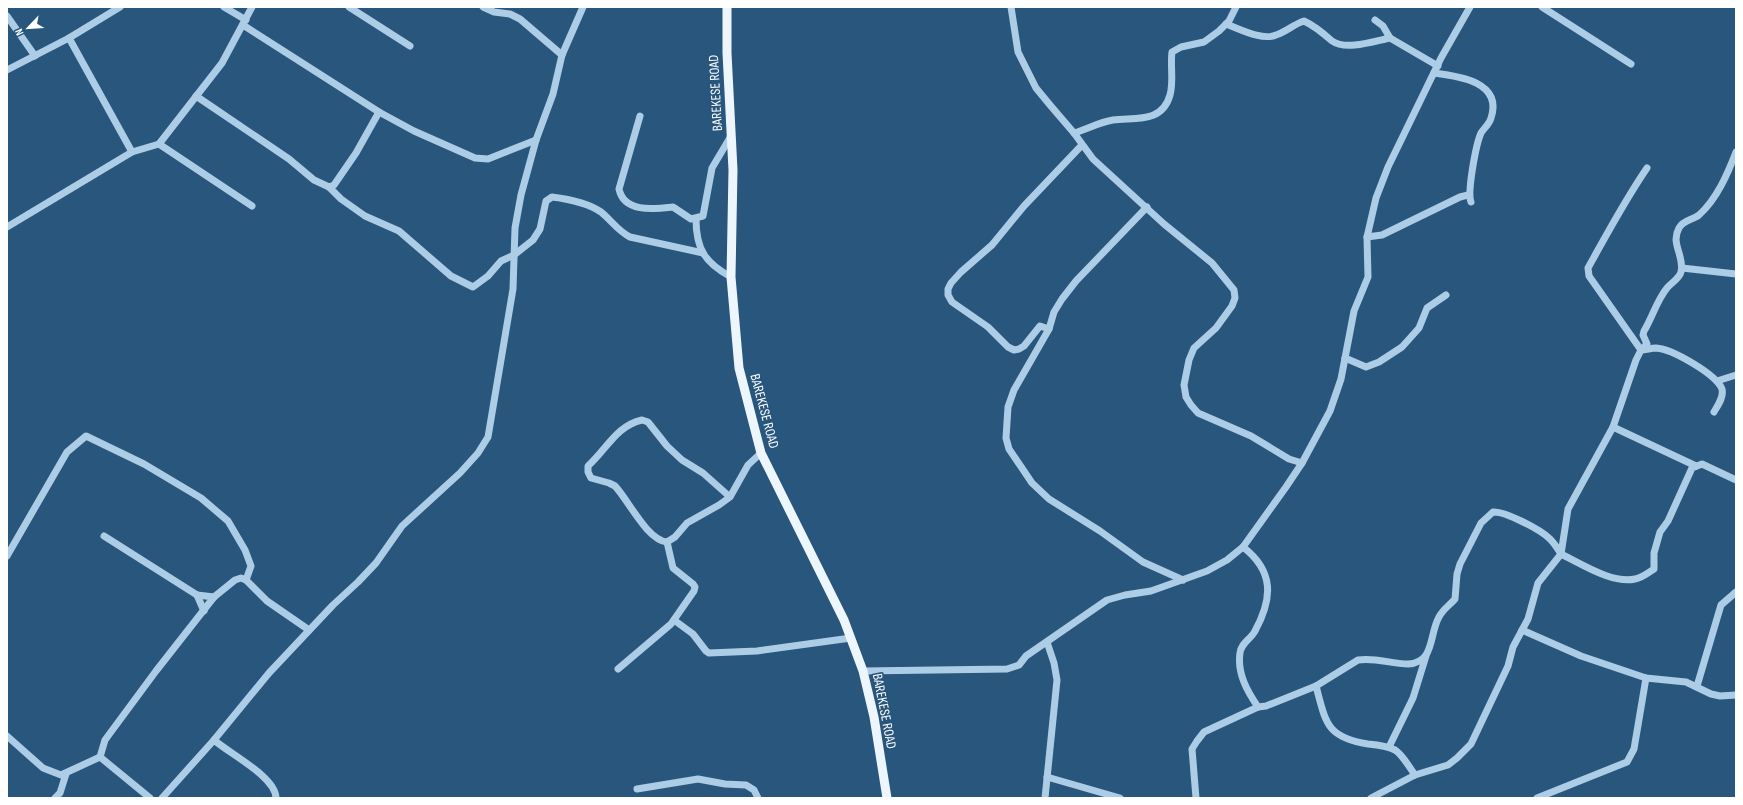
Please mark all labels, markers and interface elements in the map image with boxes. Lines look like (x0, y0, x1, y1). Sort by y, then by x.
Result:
north arrow (8, 8, 48, 48)
text: N (12, 26, 27, 37)
street label: BAREKESE ROAD (705, 54, 726, 132)
street label: BAREKESE ROAD (746, 372, 783, 450)
street label: BAREKESE ROAD (869, 672, 900, 750)

